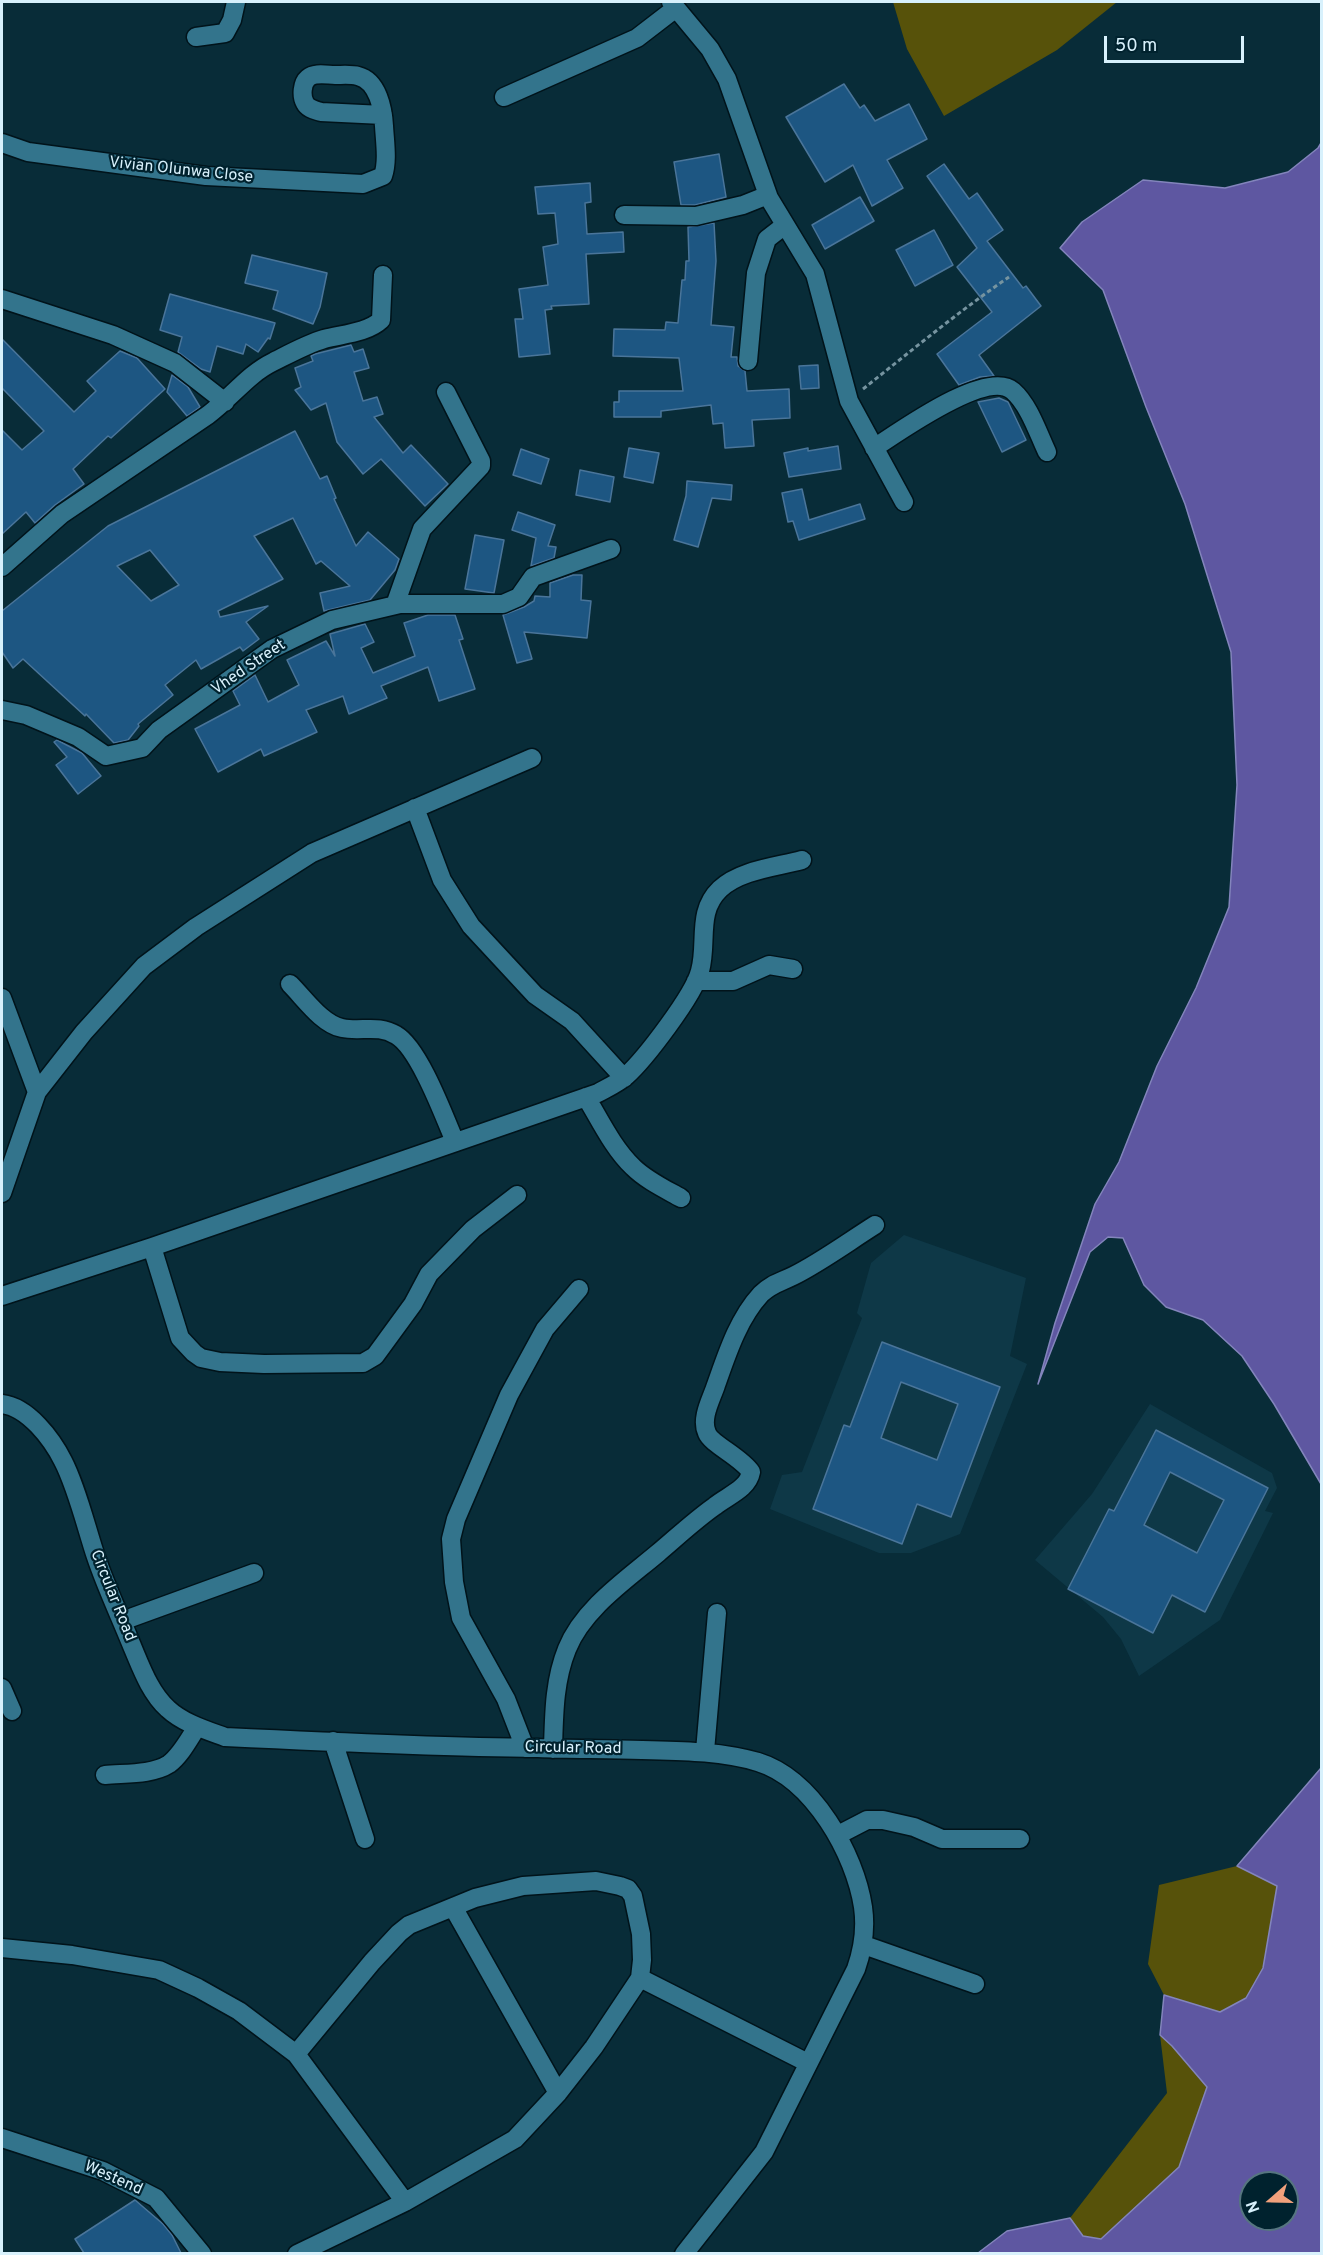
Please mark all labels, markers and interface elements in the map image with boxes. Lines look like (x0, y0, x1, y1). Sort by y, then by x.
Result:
scale bar (1107, 24, 1246, 62)
text: 50 m (1115, 35, 1157, 58)
street label: Vivian Olunwa Close (108, 154, 254, 188)
street label: Vhed Street (208, 636, 290, 700)
street label: Circular Road (85, 1547, 139, 1645)
street label: Circular Road (524, 1739, 622, 1759)
street label: Westend (81, 2158, 145, 2200)
north arrow (1239, 2171, 1299, 2231)
text: N (1243, 2198, 1265, 2215)

